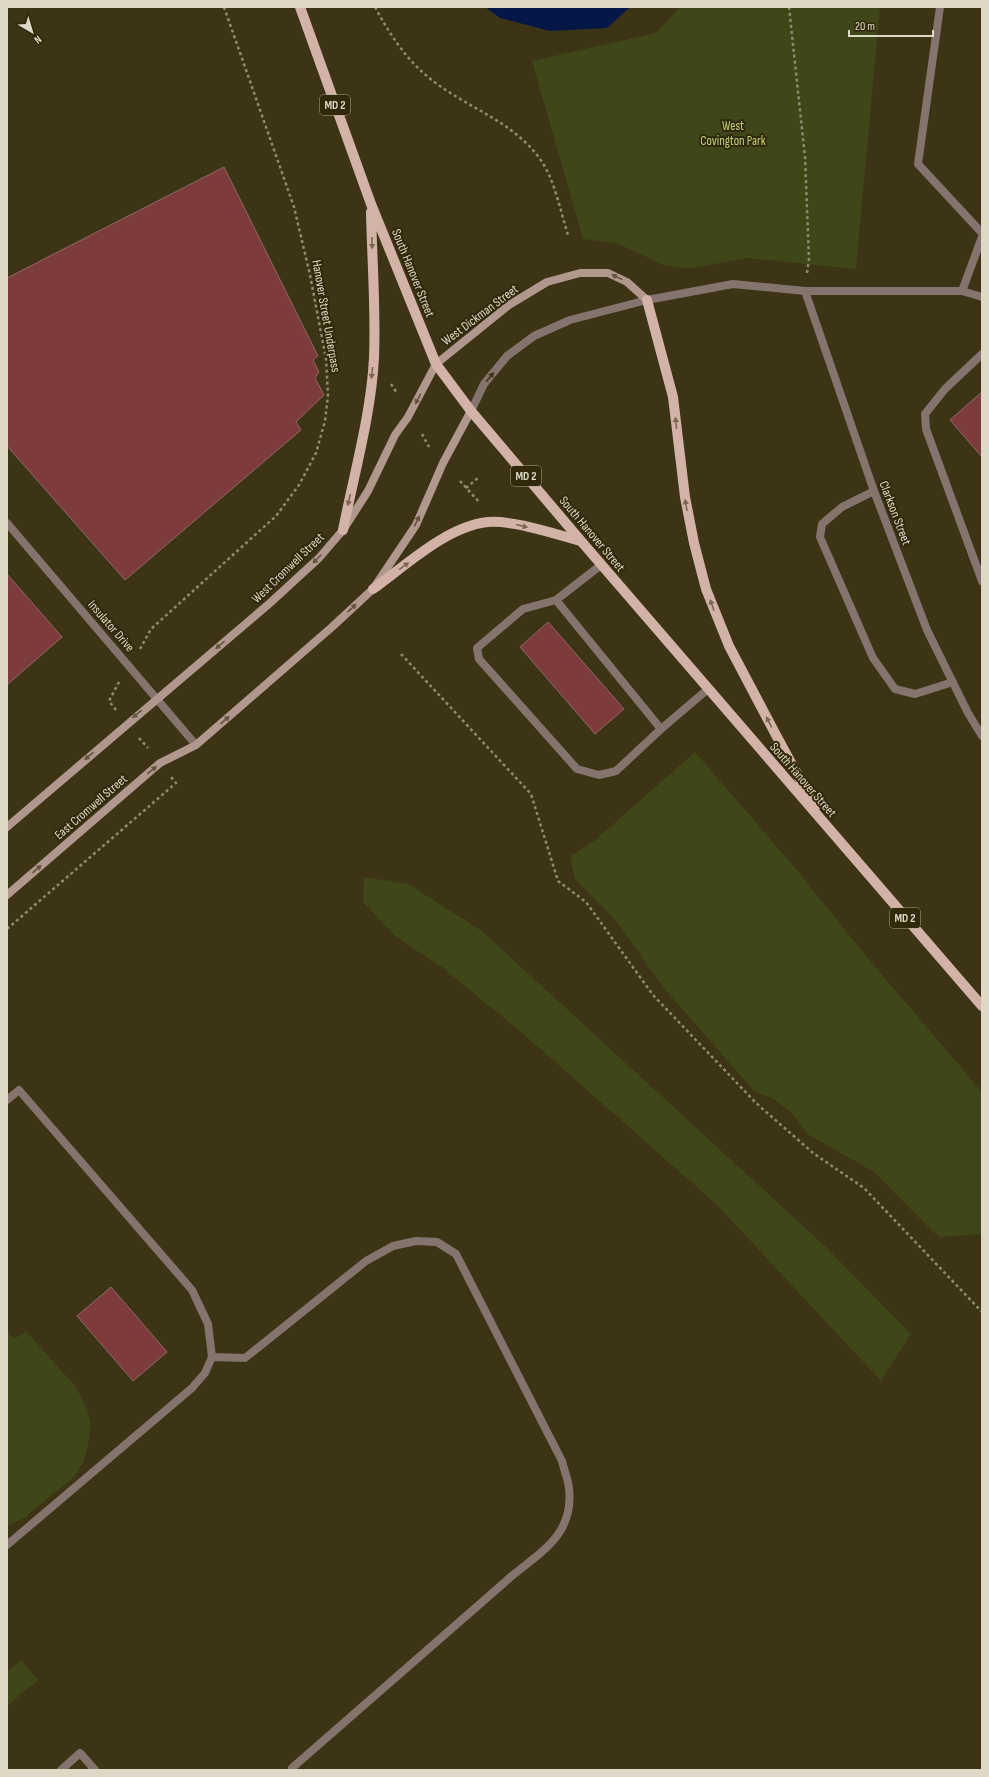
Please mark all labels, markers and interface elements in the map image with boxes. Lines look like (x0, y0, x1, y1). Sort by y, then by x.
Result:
north arrow (12, 12, 52, 52)
scale bar (849, 12, 933, 38)
text: 20 m (855, 19, 875, 34)
text: N (31, 33, 44, 46)
road number: MD 2 (320, 95, 350, 115)
park label: West Covington Park (700, 118, 766, 149)
street label: South Hanover Street (388, 226, 438, 320)
one-way arrow (369, 237, 375, 250)
street label: Hanover Street Underpass (308, 259, 344, 374)
one-way arrow (611, 274, 622, 280)
street label: West Dickman Street (439, 281, 521, 349)
one-way arrow (369, 366, 375, 379)
one-way arrow (485, 372, 494, 383)
one-way arrow (414, 393, 421, 404)
one-way arrow (673, 417, 679, 429)
road number: MD 2 (511, 466, 541, 486)
street label: Clarkson Street (875, 479, 915, 547)
street label: South Hanover Street (556, 493, 628, 575)
one-way arrow (345, 494, 351, 506)
one-way arrow (683, 499, 689, 511)
one-way arrow (414, 516, 420, 527)
one-way arrow (516, 523, 528, 529)
street label: West Cromwell Street (248, 529, 328, 607)
one-way arrow (312, 554, 322, 564)
one-way arrow (399, 562, 409, 570)
street label: Insulator Drive (84, 597, 138, 655)
one-way arrow (709, 599, 715, 611)
one-way arrow (348, 604, 357, 613)
one-way arrow (214, 641, 225, 650)
one-way arrow (132, 710, 143, 719)
one-way arrow (220, 715, 231, 724)
one-way arrow (766, 716, 772, 728)
street label: South Hanover Street (766, 739, 840, 821)
one-way arrow (84, 751, 93, 760)
one-way arrow (147, 766, 157, 775)
street label: East Cromwell Street (51, 771, 131, 843)
one-way arrow (31, 865, 42, 874)
road number: MD 2 (890, 908, 920, 928)

